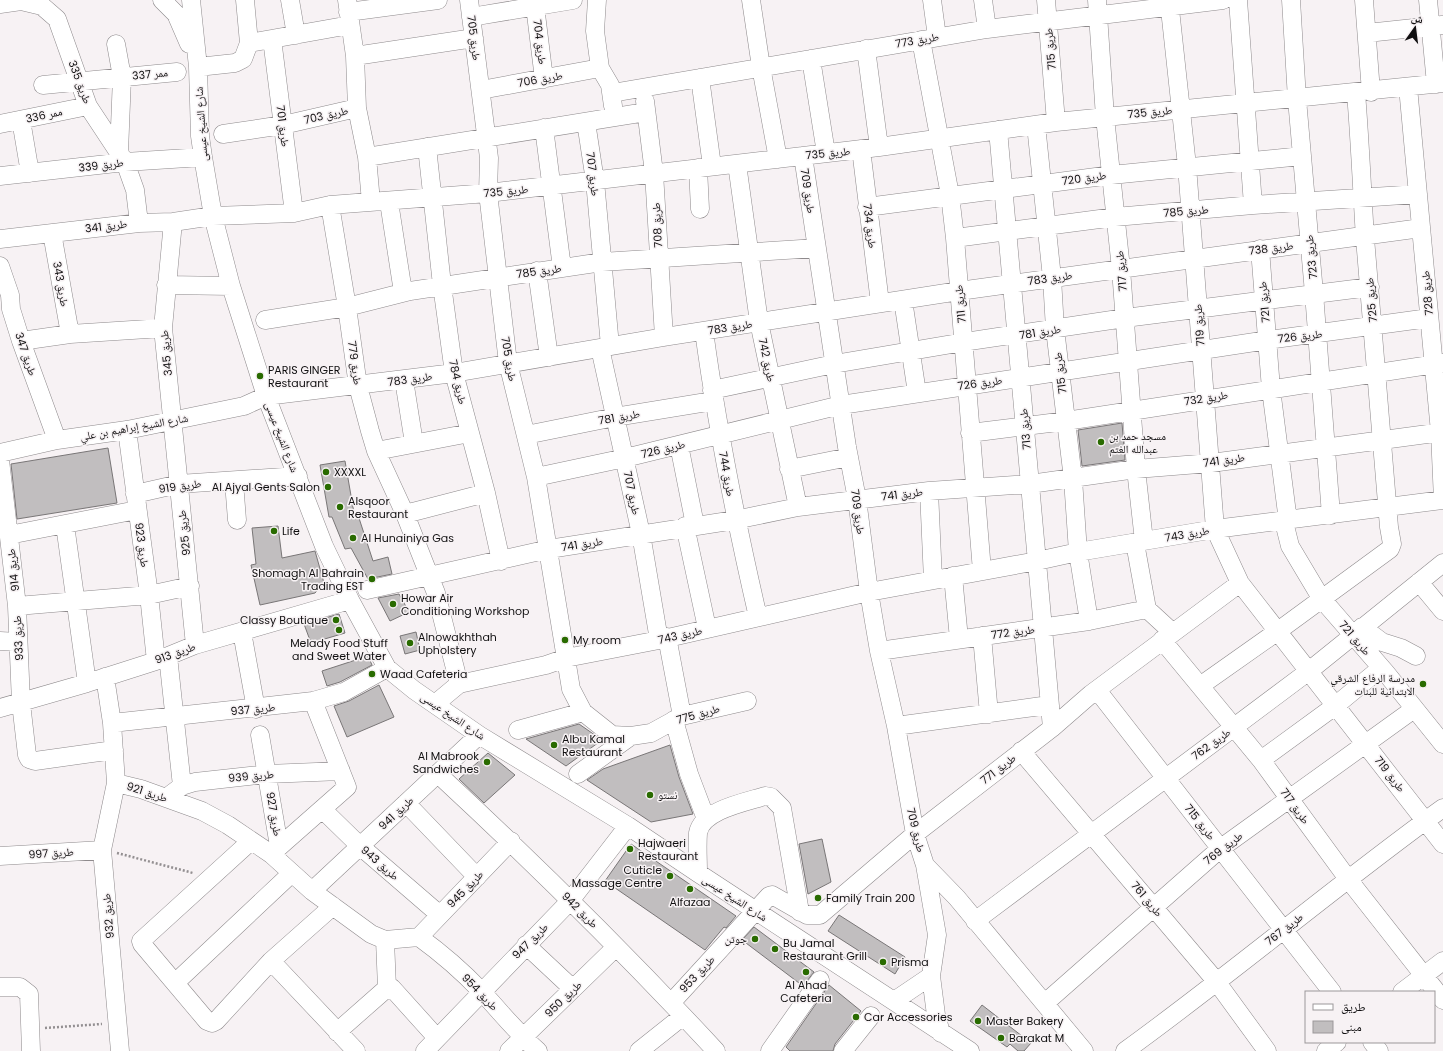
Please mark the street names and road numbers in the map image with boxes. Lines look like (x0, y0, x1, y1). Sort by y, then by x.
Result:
street label: طريق 705 (463, 15, 485, 61)
street label: طريق 704 (529, 19, 551, 65)
street label: طريق 715 (1040, 27, 1060, 71)
street label: طريق 773 (894, 28, 940, 52)
street label: طريق 335 (64, 58, 96, 106)
street label: ممر 337 (131, 64, 169, 84)
street label: طريق 706 (516, 67, 564, 91)
street label: شارع الشيخ عيسى (190, 86, 212, 162)
street label: طريق 703 (302, 102, 350, 128)
street label: طريق 735 (1127, 102, 1173, 122)
street label: ممر 336 (24, 103, 64, 127)
street label: طريق 701 (273, 104, 293, 148)
street label: طريق 735 (805, 143, 851, 163)
street label: طريق 707 (582, 151, 604, 197)
street label: طريق 339 (78, 154, 124, 176)
street label: طريق 709 (797, 167, 819, 215)
street label: طريق 720 (1061, 167, 1107, 189)
street label: طريق 735 (483, 181, 529, 201)
street label: طريق 785 (1163, 201, 1209, 221)
street label: طريق 708 (648, 202, 666, 248)
street label: طريق 734 (859, 203, 881, 249)
street label: طريق 341 (84, 215, 128, 237)
street label: طريق 723 (1301, 234, 1321, 280)
street label: طريق 738 (1248, 237, 1294, 259)
street label: طريق 717 (1111, 250, 1131, 292)
street label: طريق 343 (49, 260, 73, 308)
street label: طريق 785 (515, 260, 563, 282)
street label: طريق 783 (1027, 267, 1073, 289)
street label: طريق 728 (1417, 270, 1437, 316)
street label: طريق 725 (1361, 277, 1381, 323)
street label: طريق 721 (1254, 281, 1274, 323)
street label: طريق 711 (950, 284, 970, 324)
street label: طريق 719 (1190, 304, 1208, 346)
street label: طريق 783 (707, 316, 753, 338)
street label: طريق 781 (1018, 321, 1062, 343)
street label: طريق 726 (1277, 325, 1323, 347)
street label: طريق 345 (156, 329, 176, 377)
street label: طريق 347 (11, 330, 41, 378)
street label: طريق 705 (497, 335, 521, 383)
street label: طريق 742 (755, 336, 779, 384)
street label: طريق 779 (344, 340, 366, 386)
street label: طريق 715 (1050, 351, 1070, 395)
street label: طريق 784 (445, 358, 471, 406)
street label: طريق 783 (387, 368, 433, 390)
street label: طريق 726 (957, 372, 1003, 394)
street label: طريق 732 (1183, 387, 1229, 409)
street label: شارع الشيخ عيسى (261, 399, 303, 475)
street label: طريق 781 (597, 405, 641, 429)
street label: طريق 713 (1015, 408, 1035, 450)
street label: شارع الشيخ إبراهيم بن علي (79, 410, 189, 445)
street label: طريق 726 (639, 436, 687, 462)
street label: طريق 741 (1202, 449, 1246, 471)
street label: طريق 744 (715, 450, 739, 498)
street label: طريق 707 (620, 470, 644, 516)
street label: طريق 919 (158, 475, 202, 497)
street label: طريق 741 (880, 484, 924, 504)
street label: طريق 709 (847, 488, 869, 536)
street label: طريق 925 (174, 509, 194, 557)
street label: طريق 923 (131, 521, 153, 569)
street label: طريق 743 (1164, 522, 1210, 546)
street label: طريق 741 (560, 533, 604, 555)
street label: طريق 914 (3, 548, 23, 592)
street label: طريق 933 (9, 615, 27, 661)
street label: طريق 721 (1335, 617, 1375, 659)
street label: طريق 772 (990, 621, 1036, 643)
street label: طريق 743 (656, 622, 704, 648)
street label: طريق 913 (152, 638, 198, 668)
street label: شارع الشيخ عيسى (418, 688, 488, 744)
street label: طريق 937 (230, 699, 276, 719)
street label: طريق 775 (674, 700, 722, 728)
street label: طريق 762 (1188, 724, 1234, 764)
street label: طريق 771 (977, 750, 1019, 788)
street label: طريق 719 (1371, 753, 1409, 795)
street label: طريق 939 (227, 766, 275, 786)
street label: طريق 921 (124, 778, 170, 806)
street label: طريق 717 (1276, 785, 1314, 827)
street label: طريق 927 (262, 791, 286, 837)
street label: طريق 941 (375, 793, 417, 833)
street label: طريق 715 (1181, 801, 1219, 843)
street label: طريق 709 (903, 806, 929, 854)
street label: طريق 769 (1200, 828, 1246, 868)
street label: طريق 943 (357, 842, 403, 884)
street label: طريق 997 (28, 843, 74, 863)
street label: طريق 945 (443, 867, 487, 911)
street label: شارع الشيخ عيسى (699, 871, 771, 925)
street label: طريق 761 (1127, 878, 1167, 920)
street label: طريق 942 (558, 888, 602, 932)
street label: طريق 932 (98, 893, 118, 939)
street label: طريق 767 (1262, 909, 1306, 949)
street label: طريق 947 (508, 919, 552, 963)
street label: طريق 953 (676, 952, 718, 996)
street label: طريق 954 (458, 970, 502, 1014)
street label: طريق 950 (541, 977, 585, 1021)

